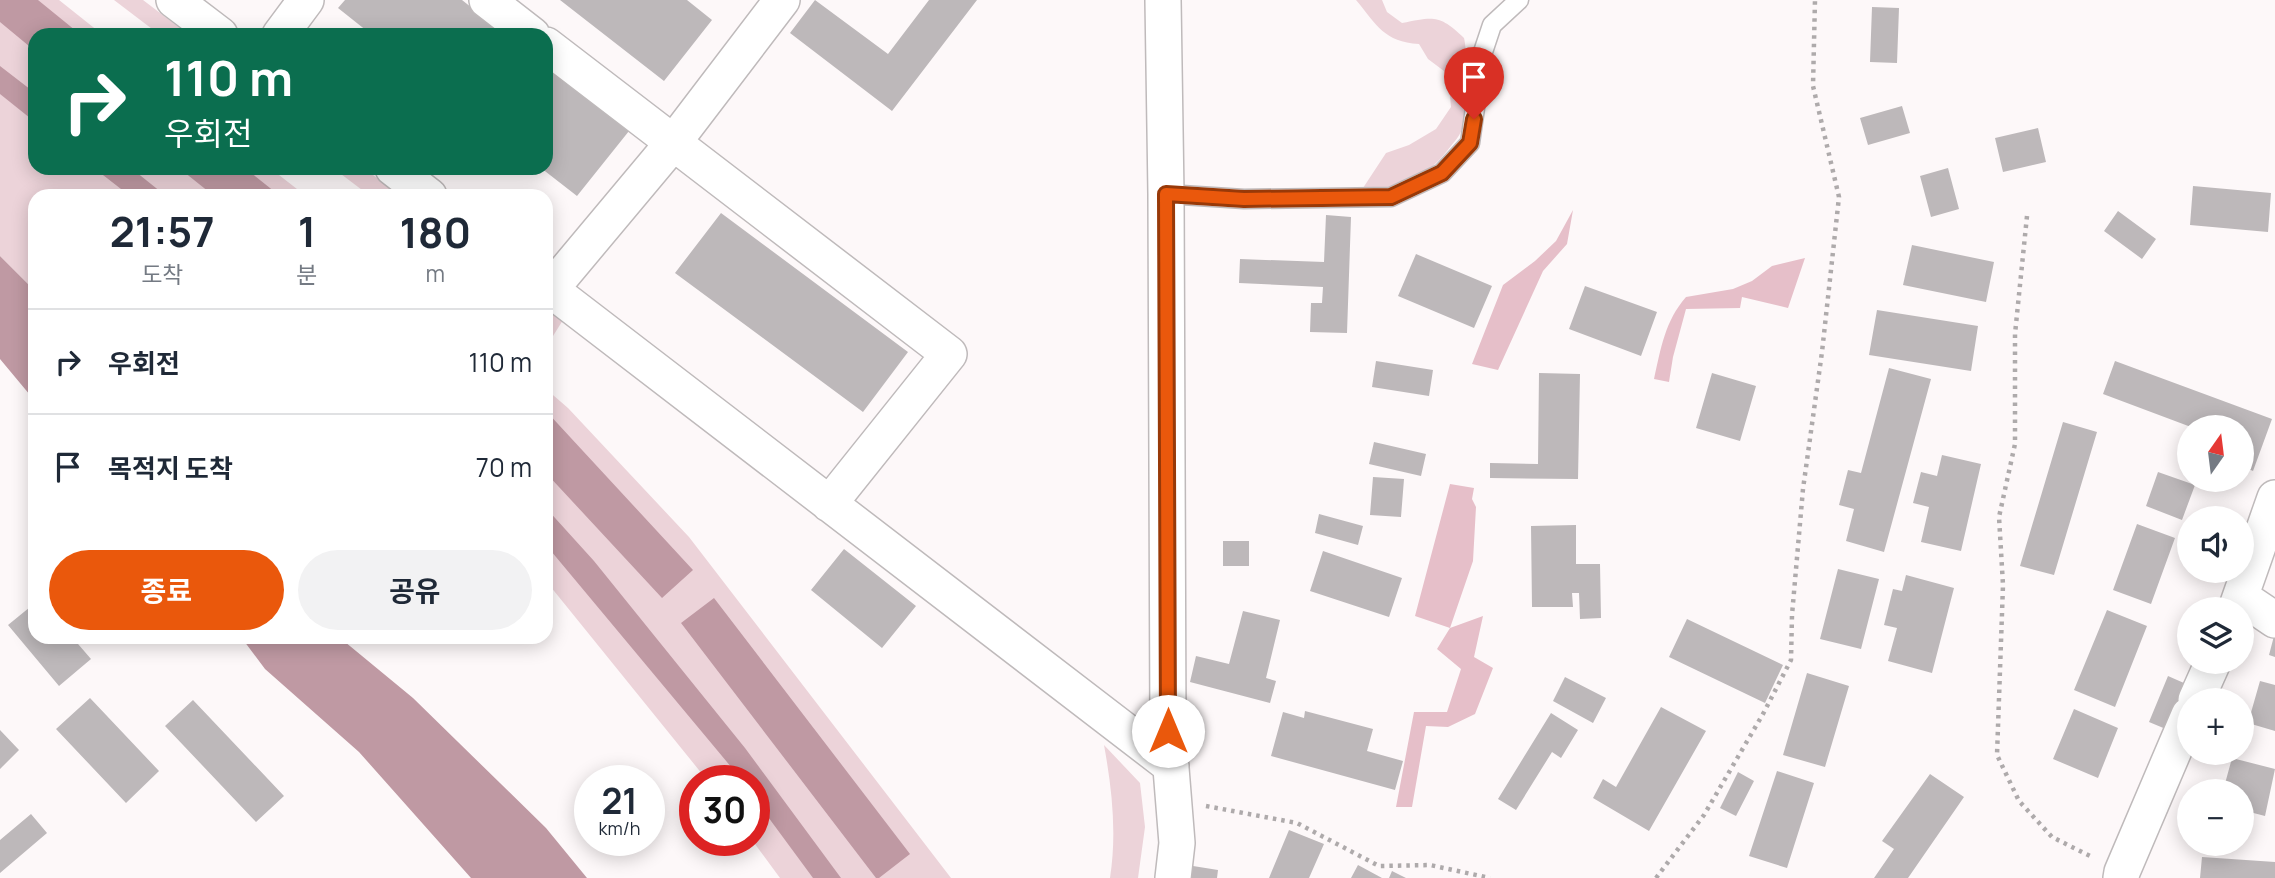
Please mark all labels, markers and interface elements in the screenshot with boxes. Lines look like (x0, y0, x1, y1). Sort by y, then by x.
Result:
text: 110 m (164, 44, 293, 111)
pin (1444, 47, 1504, 119)
icon: right (49, 56, 140, 147)
icon: arrive (1455, 58, 1493, 96)
text: 우회전 (164, 111, 252, 155)
text: 21:57 (110, 202, 215, 260)
text: 1 (298, 202, 316, 260)
text: 180 (399, 203, 471, 261)
text: m (426, 257, 445, 289)
text: 도착 (141, 258, 183, 290)
text: 분 (296, 258, 318, 290)
icon: right (49, 343, 87, 381)
text: 110 m (469, 344, 532, 380)
text: 우회전 (108, 345, 180, 381)
north arrow (2177, 415, 2254, 492)
map controls (2177, 415, 2254, 856)
icon: arrive (49, 448, 87, 486)
text: 70 m (476, 449, 532, 485)
text: 목적지 도착 (108, 450, 233, 486)
button: sound (2177, 506, 2254, 583)
button: 종료 (49, 550, 284, 630)
button: 공유 (298, 550, 532, 630)
button: layers (2177, 597, 2254, 674)
button: + (2177, 688, 2254, 765)
position arrow (1131, 694, 1205, 768)
speed limit sign: 30 (679, 765, 770, 856)
text: 21 (601, 777, 638, 825)
button: − (2177, 779, 2254, 856)
text: km/h (599, 816, 640, 840)

